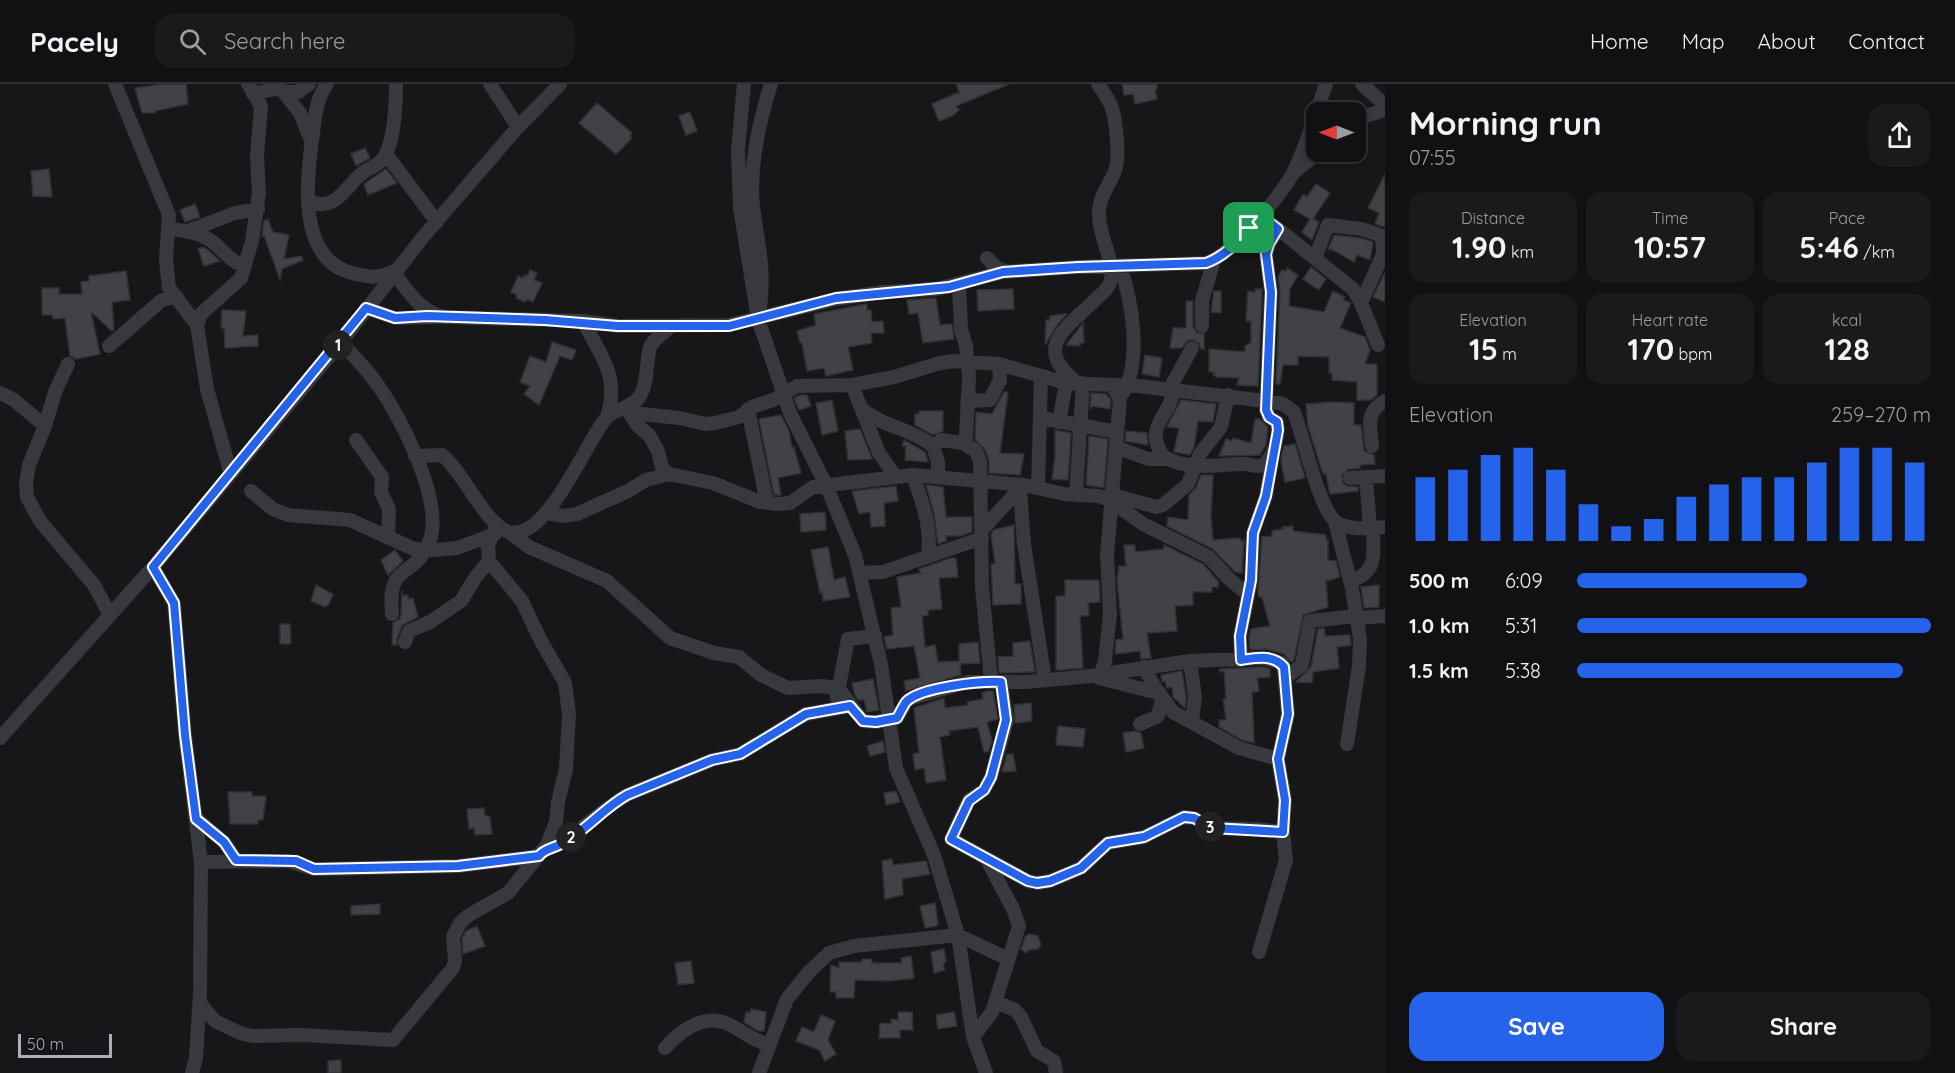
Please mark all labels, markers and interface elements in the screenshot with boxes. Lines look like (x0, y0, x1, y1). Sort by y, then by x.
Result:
search box (155, 14, 575, 68)
text: Pacely (30, 24, 119, 59)
icon: search (176, 25, 209, 58)
text: Search here (224, 27, 345, 55)
text: Home (1590, 28, 1649, 54)
text: Map (1682, 28, 1725, 54)
text: About (1758, 28, 1816, 54)
text: Contact (1849, 28, 1925, 54)
north arrow (1306, 102, 1366, 162)
map controls (1306, 102, 1366, 162)
text: Morning run (1409, 102, 1602, 143)
button: share (1868, 104, 1931, 167)
text: 07:55 (1409, 145, 1456, 170)
pin (1223, 202, 1274, 253)
text: Distance (1461, 208, 1525, 228)
text: Time (1652, 208, 1688, 228)
text: Pace (1829, 208, 1865, 228)
icon: arrive (1232, 211, 1265, 244)
text: 1.90 (1452, 228, 1507, 266)
text: 10:57 (1634, 228, 1706, 266)
text: 5:46 (1799, 228, 1859, 266)
text: km (1507, 242, 1534, 262)
text: /km (1859, 242, 1895, 262)
text: Elevation (1459, 310, 1527, 330)
text: Heart rate (1632, 310, 1708, 330)
text: kcal (1832, 310, 1862, 330)
pin: 1 (323, 330, 353, 360)
text: 15 (1469, 330, 1498, 368)
text: 170 (1628, 330, 1674, 368)
text: 128 (1824, 330, 1870, 368)
text: 1 (335, 335, 341, 355)
text: m (1498, 344, 1517, 364)
text: bpm (1674, 344, 1712, 364)
text: Elevation (1409, 402, 1493, 427)
text: 259–270 m (1831, 402, 1931, 427)
text: 500 m (1409, 568, 1469, 593)
text: 6:09 (1505, 568, 1543, 593)
text: 1.0 km (1409, 613, 1469, 638)
text: 5:31 (1505, 613, 1538, 638)
text: 1.5 km (1409, 658, 1469, 683)
text: 5:38 (1505, 658, 1541, 683)
pin: 3 (1195, 812, 1225, 842)
text: 3 (1206, 817, 1214, 837)
pin: 2 (556, 822, 586, 852)
text: 2 (566, 827, 576, 847)
button: Save (1409, 992, 1664, 1061)
button: Share (1676, 992, 1931, 1061)
scale bar (18, 1031, 112, 1058)
text: 50 m (27, 1034, 64, 1054)

